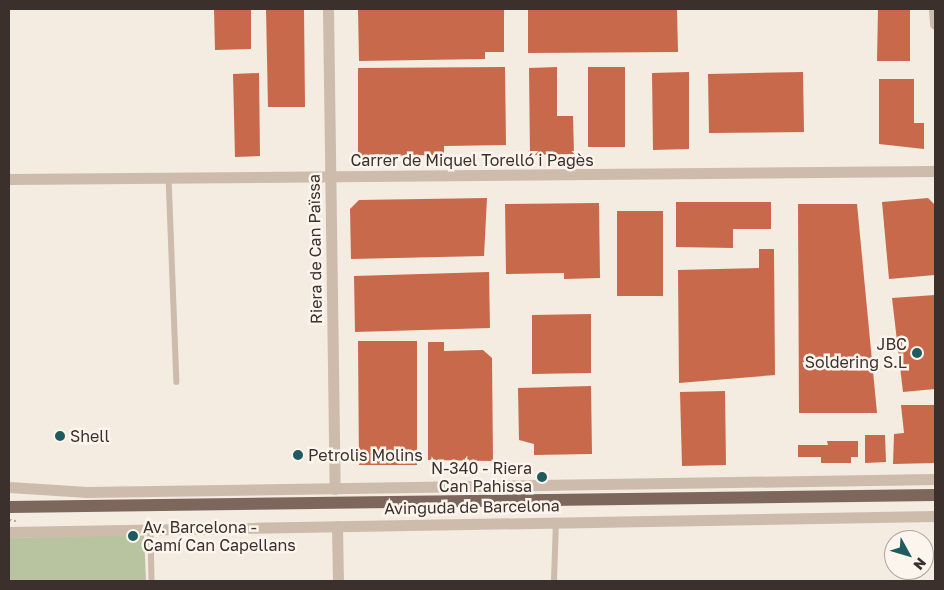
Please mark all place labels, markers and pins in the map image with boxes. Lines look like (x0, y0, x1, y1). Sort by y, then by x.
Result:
place label: JBC Soldering S.L (805, 334, 907, 372)
marker: JBC Soldering S.L (911, 347, 923, 359)
place label: Shell (70, 426, 110, 446)
marker: Shell (54, 430, 66, 442)
place label: Petrolis Molins (308, 445, 423, 465)
marker: Petrolis Molins (292, 449, 304, 461)
place label: N-340 - Riera Can Pahissa (431, 458, 532, 496)
marker: N-340 - Riera Can Pahissa (536, 471, 548, 483)
place label: Av. Barcelona - Camí Can Capellans (143, 517, 296, 555)
marker: Av. Barcelona - Camí Can Capellans (127, 530, 139, 542)

